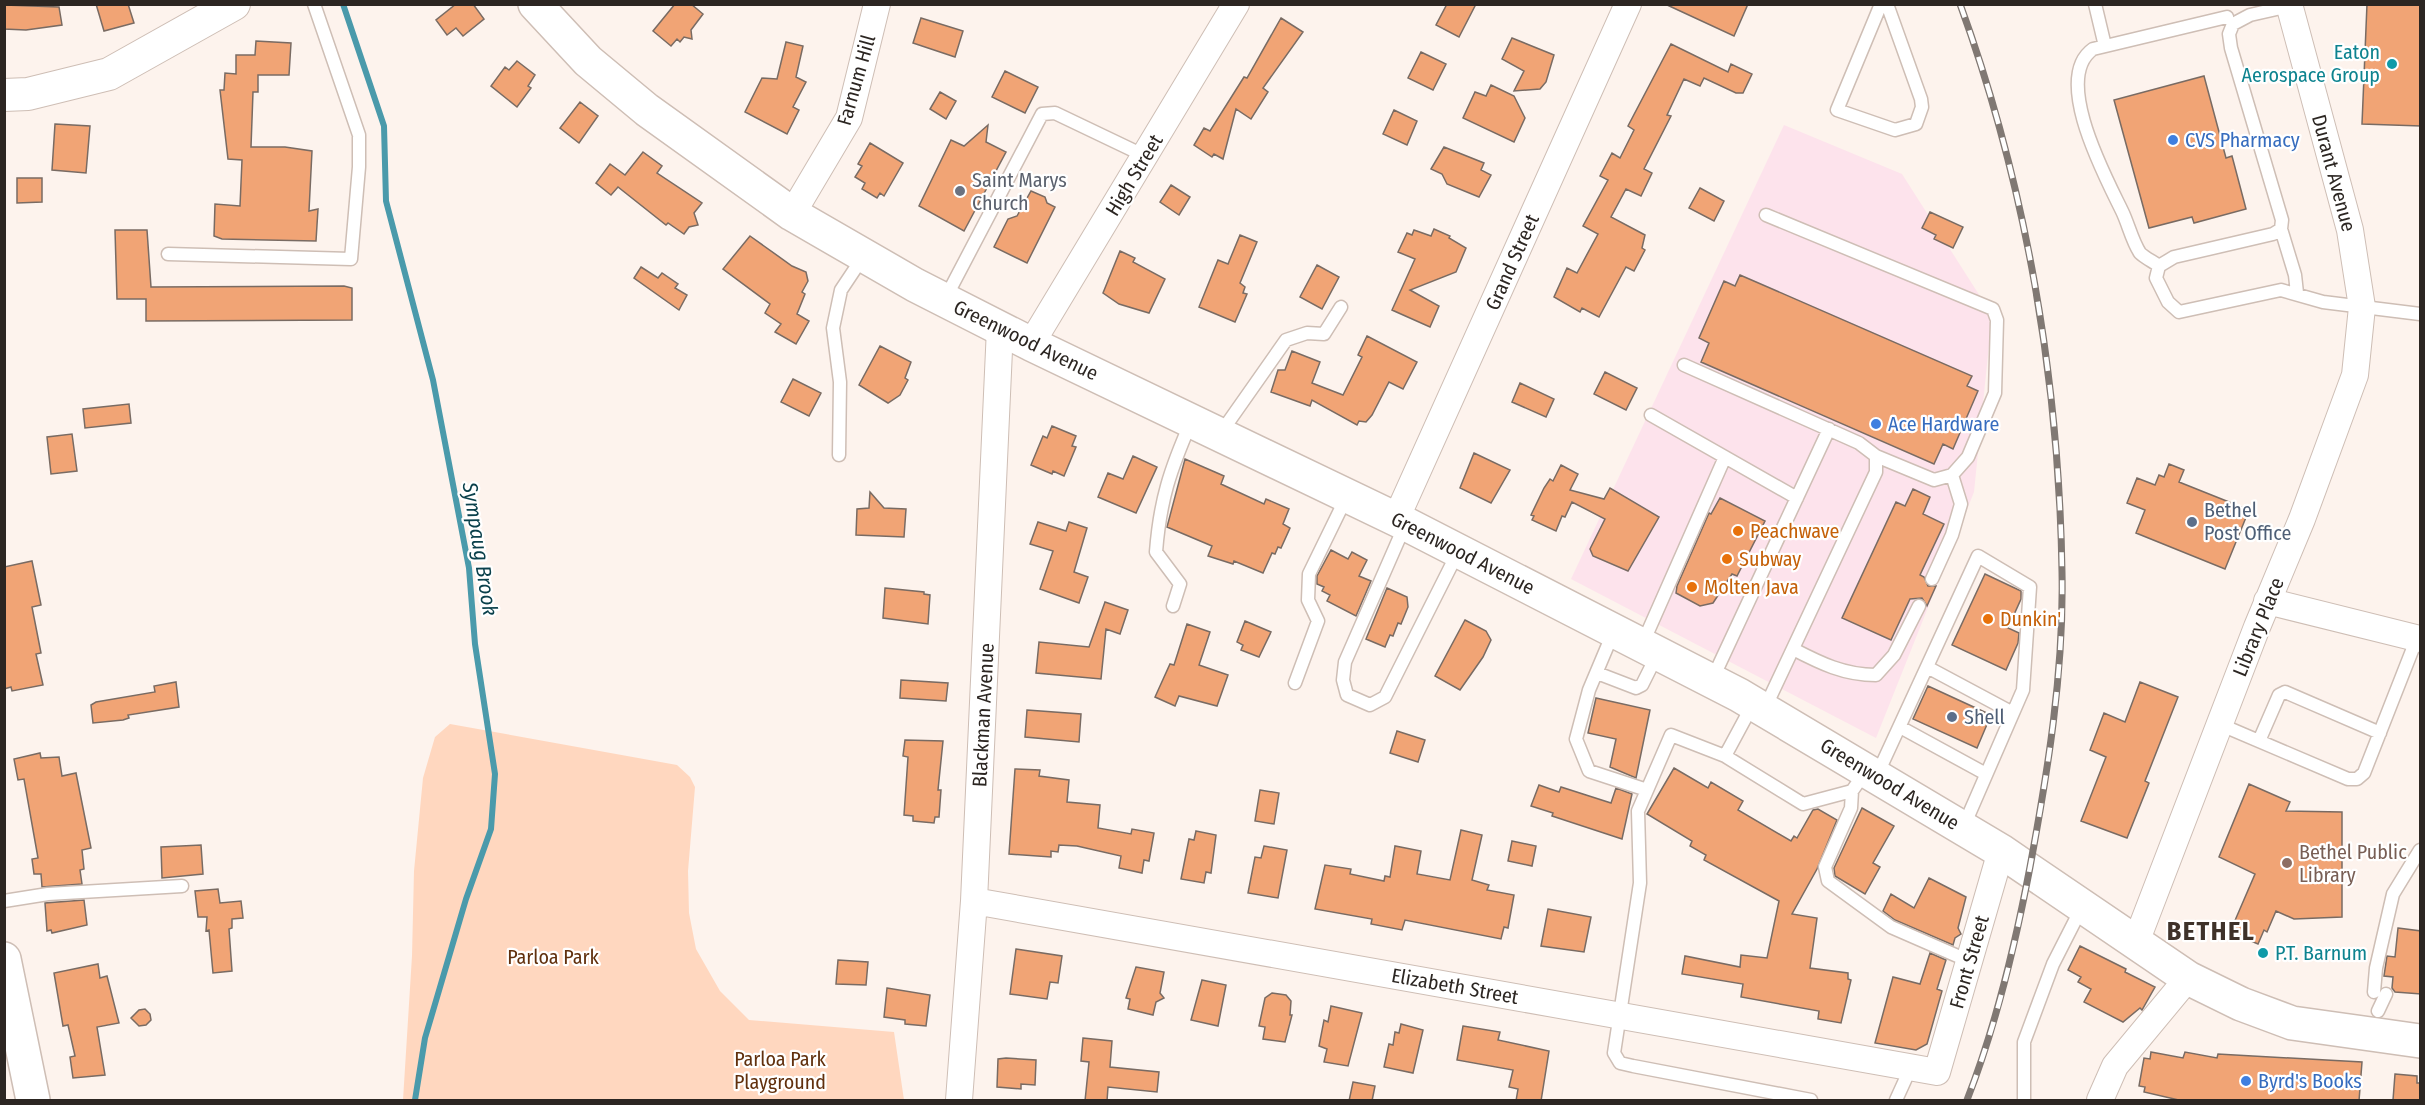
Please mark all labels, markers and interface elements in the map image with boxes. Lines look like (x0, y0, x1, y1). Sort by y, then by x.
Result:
street label: Farnum Hill (832, 32, 880, 128)
place label: Eaton Aerospace Group (2242, 40, 2380, 87)
marker: Eaton Aerospace Group (2385, 57, 2399, 71)
street label: Durant Avenue (2307, 112, 2361, 234)
place label: CVS Pharmacy (2185, 128, 2300, 152)
street label: High Street (1100, 129, 1168, 220)
marker: CVS Pharmacy (2166, 133, 2180, 147)
place label: Saint Marys Church (972, 168, 1067, 215)
marker: Saint Marys Church (953, 184, 967, 198)
street label: Grand Street (1480, 210, 1544, 314)
street label: Greenwood Avenue (950, 295, 1102, 385)
place label: Ace Hardware (1888, 412, 1999, 436)
marker: Ace Hardware (1869, 417, 1883, 431)
water label: Sympaug Brook (456, 479, 503, 618)
place label: Bethel Post Office (2204, 498, 2291, 545)
street label: Greenwood Avenue (1387, 506, 1539, 600)
marker: Bethel Post Office (2185, 515, 2199, 529)
place label: Peachwave (1750, 519, 1840, 543)
marker: Peachwave (1731, 524, 1745, 538)
place label: Subway (1739, 547, 1801, 571)
marker: Subway (1720, 552, 1734, 566)
street label: Library Place (2227, 574, 2289, 680)
place label: Molten Java (1704, 575, 1799, 599)
marker: Molten Java (1685, 580, 1699, 594)
place label: Dunkin' (2000, 607, 2061, 631)
marker: Dunkin' (1981, 612, 1995, 626)
street label: Blackman Avenue (967, 642, 999, 788)
place label: Shell (1964, 705, 2005, 729)
marker: Shell (1945, 710, 1959, 724)
street label: Greenwood Avenue (1816, 733, 1964, 835)
place label: Bethel Public Library (2299, 840, 2407, 887)
marker: Bethel Public Library (2280, 856, 2294, 870)
street label: Front Street (1944, 912, 1994, 1011)
district label: BETHEL (2167, 916, 2255, 947)
place label: P.T. Barnum (2275, 941, 2367, 965)
park label: Parloa Park (507, 945, 600, 969)
marker: P.T. Barnum (2256, 946, 2270, 960)
street label: Elizabeth Street (1390, 963, 1521, 1009)
park label: Parloa Park Playground (734, 1047, 827, 1094)
place label: Byrd's Books (2258, 1069, 2362, 1093)
marker: Byrd's Books (2239, 1074, 2253, 1088)

